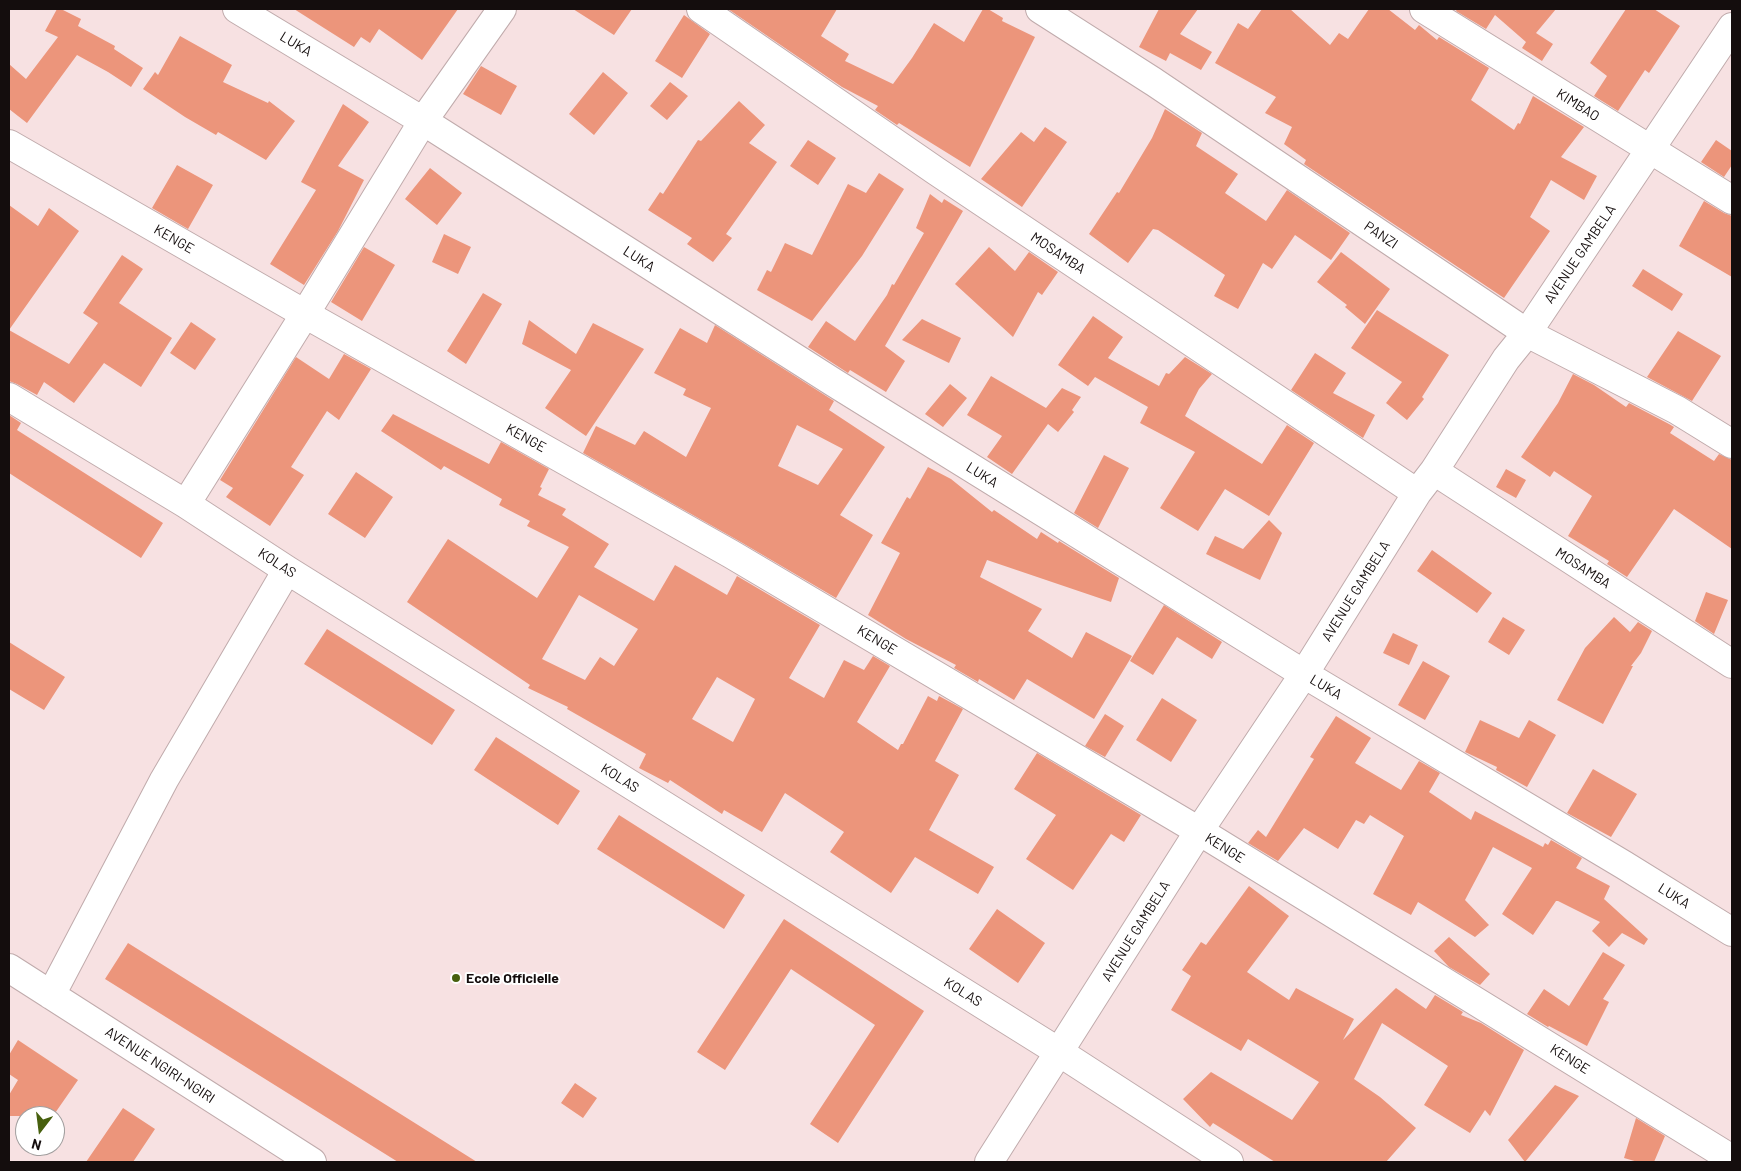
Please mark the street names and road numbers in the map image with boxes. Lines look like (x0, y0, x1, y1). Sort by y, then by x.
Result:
street label: LUKA (277, 28, 315, 60)
street label: KIMBAO (1553, 85, 1603, 125)
street label: AVENUE GAMBELA (1541, 201, 1619, 307)
street label: PANZI (1361, 218, 1401, 252)
street label: KENGE (151, 221, 197, 257)
street label: MOSAMBA (1027, 229, 1089, 277)
street label: LUKA (620, 243, 658, 275)
street label: KENGE (503, 420, 549, 456)
street label: LUKA (963, 459, 1001, 491)
street label: AVENUE GAMBELA (1318, 538, 1394, 644)
street label: MOSAMBA (1552, 544, 1614, 592)
street label: KOLAS (255, 545, 299, 581)
street label: KENGE (854, 622, 900, 658)
street label: LUKA (1307, 671, 1345, 703)
street label: KOLAS (598, 760, 642, 796)
street label: KENGE (1202, 829, 1248, 867)
street label: AVENUE GAMBELA (1098, 878, 1174, 984)
street label: LUKA (1655, 880, 1693, 912)
street label: KOLAS (941, 974, 985, 1010)
street label: AVENUE NGIRI-NGIRI (102, 1023, 218, 1107)
street label: KENGE (1547, 1040, 1593, 1078)

